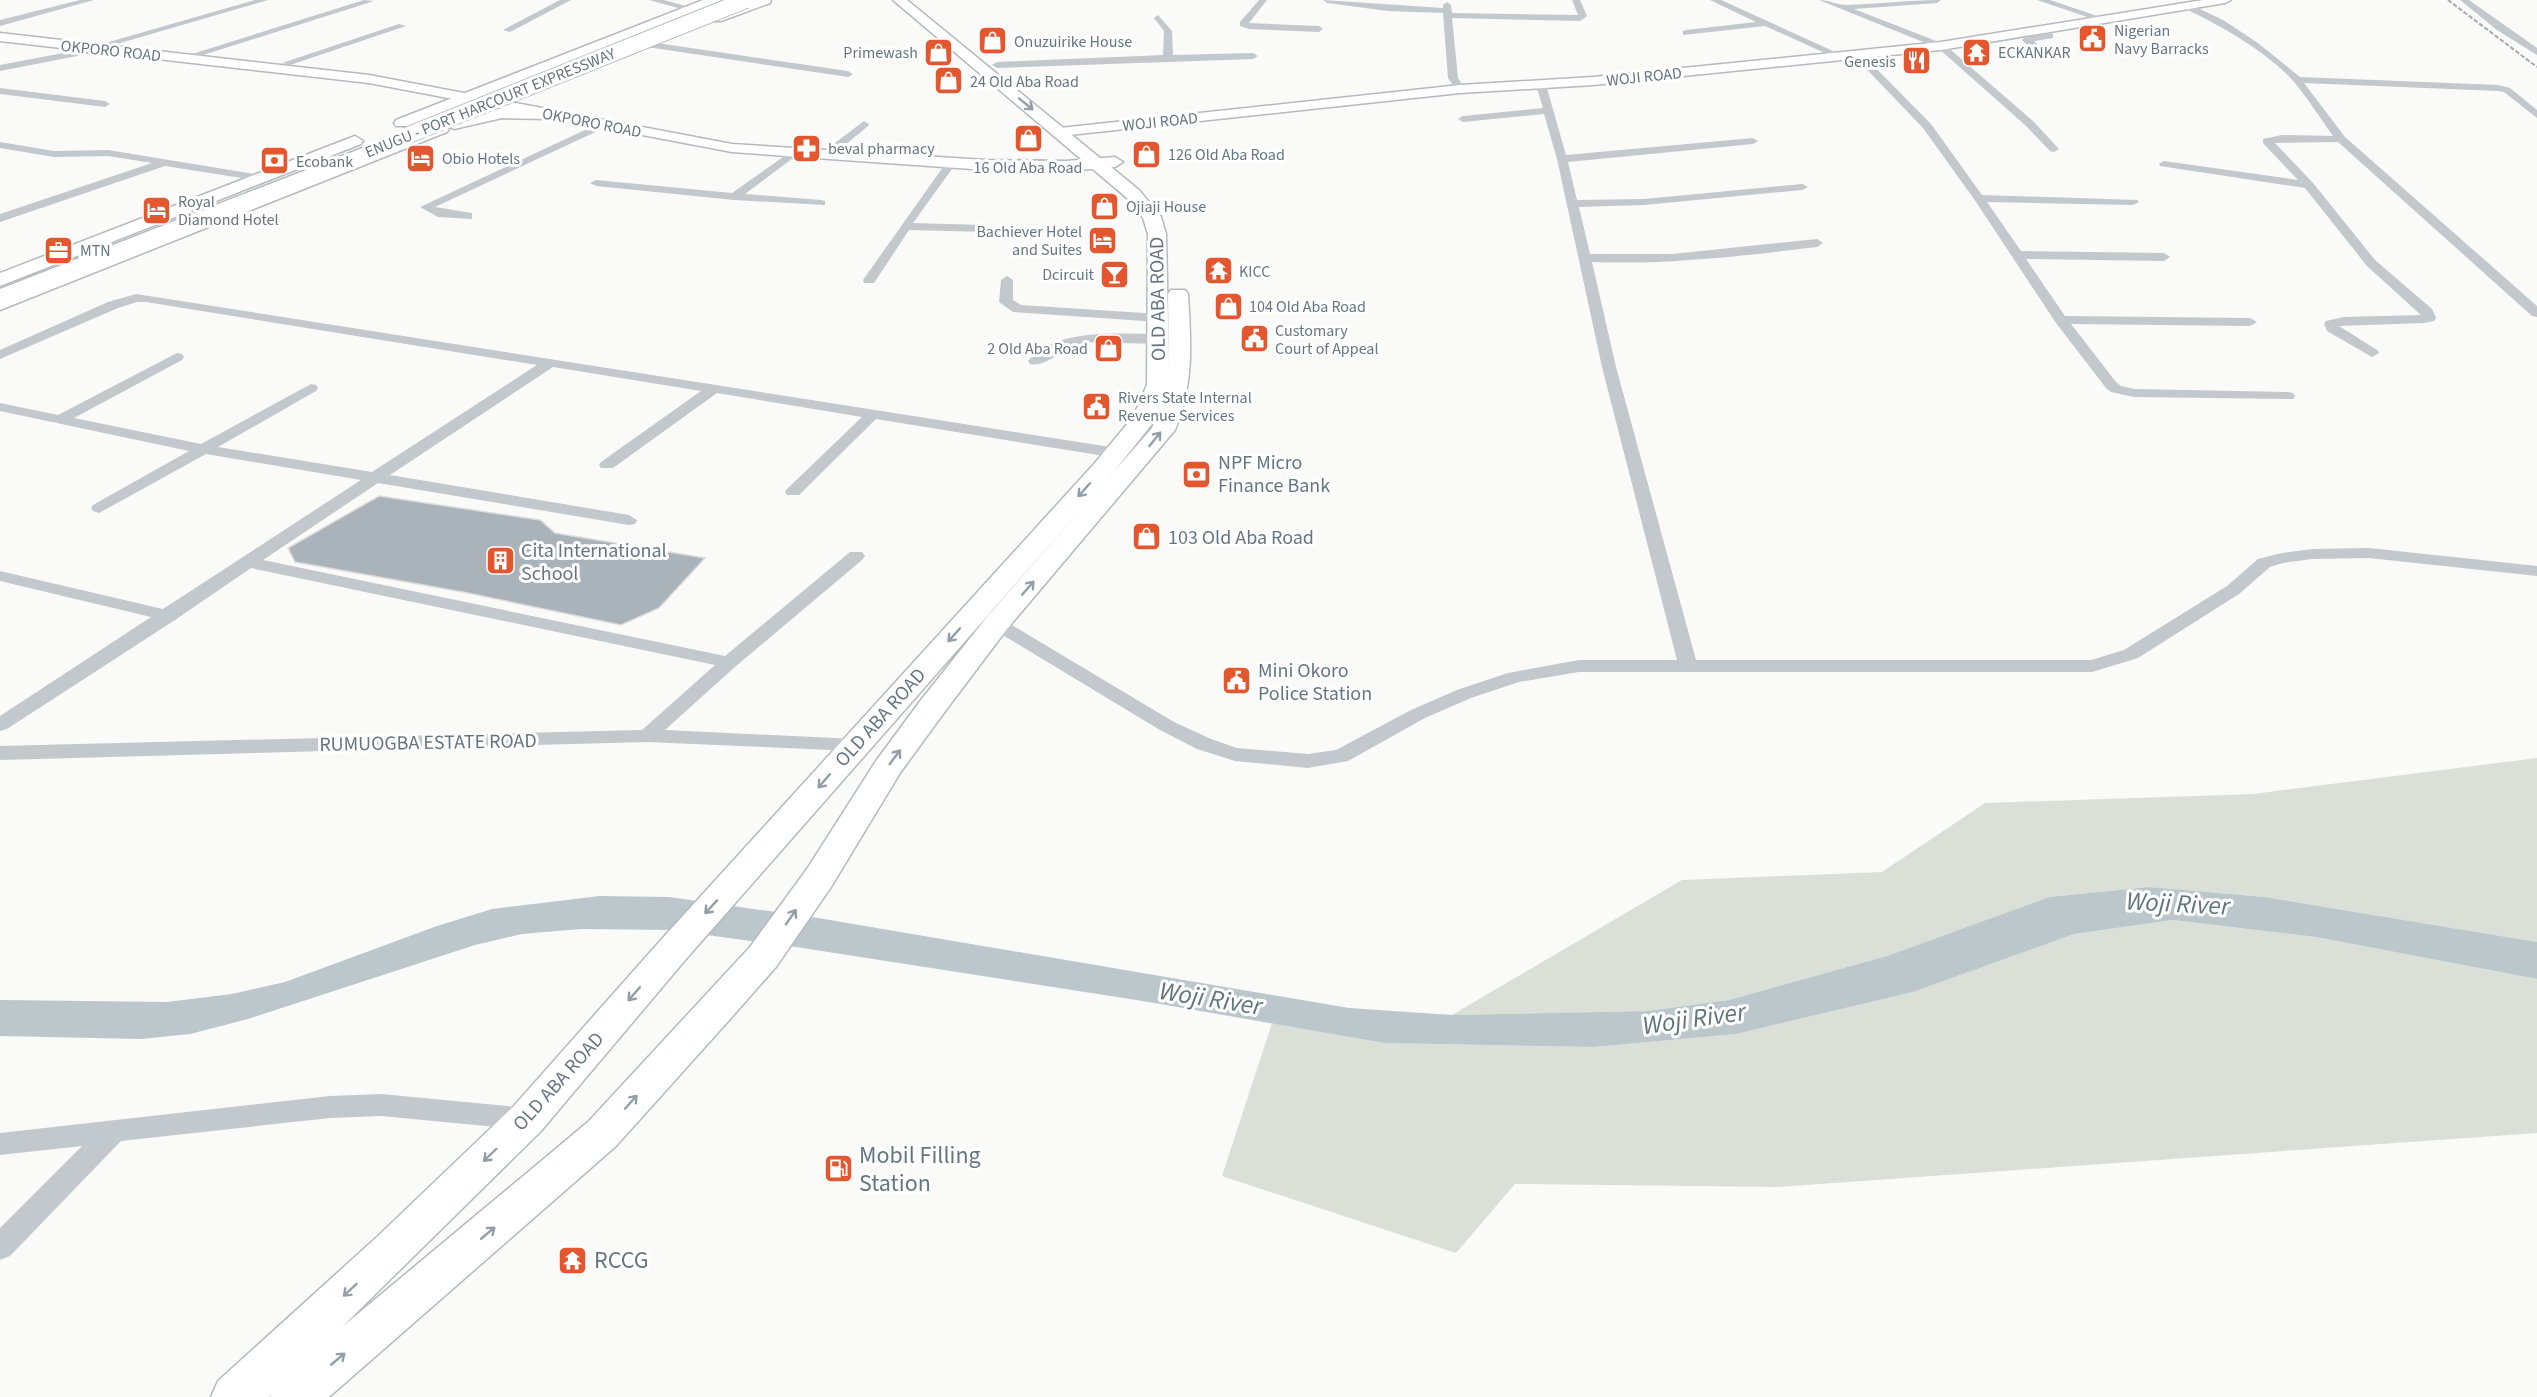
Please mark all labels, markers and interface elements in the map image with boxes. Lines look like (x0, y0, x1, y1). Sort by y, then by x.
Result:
place label: Nigerian Navy Barracks (2114, 20, 2209, 60)
public building icon: Nigerian Navy Barracks (2077, 23, 2109, 55)
shop icon: Onuzuirike House (977, 25, 1009, 57)
place label: Onuzuirike House (1014, 31, 1132, 53)
street label: OKPORO ROAD (60, 35, 162, 67)
shop icon: Primewash (923, 36, 955, 68)
temple icon: ECKANKAR (1961, 36, 1993, 68)
street label: ENUGU - PORT HARCOURT EXPRESSWAY (362, 42, 619, 163)
place label: Primewash (843, 42, 918, 64)
place label: ECKANKAR (1998, 42, 2071, 64)
restaurant icon: Genesis (1901, 45, 1933, 77)
place label: Genesis (1844, 51, 1896, 73)
street label: WOJI ROAD (1605, 62, 1683, 92)
shop icon: 24 Old Aba Road (933, 65, 965, 97)
place label: 24 Old Aba Road (970, 71, 1079, 93)
one-way arrow (1018, 97, 1034, 110)
street label: OKPORO ROAD (540, 103, 643, 143)
street label: WOJI ROAD (1121, 107, 1199, 137)
shop icon: 16 Old Aba Road (1012, 123, 1044, 155)
pharmacy icon: beval pharmacy (791, 132, 823, 164)
place label: beval pharmacy (828, 138, 935, 160)
shop icon: 126 Old Aba Road (1131, 138, 1163, 170)
hotel icon: Obio Hotels (405, 142, 437, 174)
place label: 126 Old Aba Road (1168, 144, 1285, 166)
bank icon: Ecobank (259, 145, 291, 177)
place label: Obio Hotels (442, 148, 520, 170)
place label: Ecobank (296, 151, 353, 173)
place label: 16 Old Aba Road (974, 157, 1082, 179)
shop icon: Ojiaji House (1089, 190, 1121, 222)
place label: Royal Diamond Hotel (178, 191, 279, 231)
hotel icon: Royal Diamond Hotel (141, 194, 173, 226)
place label: Ojiaji House (1126, 196, 1206, 218)
place label: Bachiever Hotel and Suites (976, 221, 1082, 261)
hotel icon: Bachiever Hotel and Suites (1087, 224, 1119, 256)
office icon: MTN (43, 234, 75, 266)
street label: OLD ABA ROAD (1143, 237, 1173, 361)
place label: MTN (80, 240, 111, 262)
temple icon: KICC (1202, 255, 1234, 287)
bar icon: Dcircuit (1099, 258, 1131, 290)
place label: KICC (1239, 261, 1270, 283)
place label: Dcircuit (1042, 264, 1095, 286)
shop icon: 104 Old Aba Road (1212, 290, 1244, 322)
place label: 104 Old Aba Road (1249, 296, 1366, 318)
place label: Customary Court of Appeal (1275, 320, 1379, 360)
public building icon: Customary Court of Appeal (1238, 323, 1270, 355)
shop icon: 2 Old Aba Road (1093, 332, 1125, 364)
place label: 2 Old Aba Road (987, 338, 1088, 360)
place label: Rivers State Internal Revenue Services (1118, 387, 1252, 427)
public building icon: Rivers State Internal Revenue Services (1081, 390, 1113, 422)
one-way arrow (1149, 432, 1162, 448)
place label: NPF Micro Finance Bank (1218, 449, 1330, 500)
bank icon: NPF Micro Finance Bank (1181, 458, 1213, 490)
one-way arrow (1077, 482, 1091, 497)
shop icon: 103 Old Aba Road (1131, 521, 1163, 553)
place label: 103 Old Aba Road (1168, 524, 1314, 552)
place label: Cita International School (521, 537, 667, 588)
building icon: Cita International School (484, 545, 516, 577)
one-way arrow (1022, 580, 1035, 596)
one-way arrow (947, 627, 961, 642)
place label: Mini Okoro Police Station (1258, 657, 1372, 708)
street label: OLD ABA ROAD (829, 662, 933, 773)
public building icon: Mini Okoro Police Station (1221, 665, 1253, 697)
street label: RUMUOGBA ESTATE ROAD (319, 727, 537, 759)
one-way arrow (888, 750, 901, 766)
one-way arrow (817, 773, 831, 788)
water label: Woji River (2125, 882, 2232, 925)
one-way arrow (705, 899, 719, 914)
one-way arrow (785, 910, 797, 926)
water label: Woji River (1157, 972, 1266, 1025)
one-way arrow (628, 986, 641, 1002)
water label: Woji River (1640, 993, 1749, 1044)
street label: OLD ABA ROAD (507, 1026, 611, 1137)
one-way arrow (624, 1094, 638, 1109)
place label: Mobil Filling Station (859, 1138, 981, 1201)
one-way arrow (483, 1147, 498, 1162)
fuel station icon: Mobil Filling Station (822, 1153, 854, 1185)
one-way arrow (480, 1227, 496, 1240)
place label: RCCG (594, 1243, 649, 1278)
temple icon: RCCG (557, 1244, 589, 1276)
one-way arrow (343, 1283, 358, 1297)
one-way arrow (330, 1352, 346, 1365)

